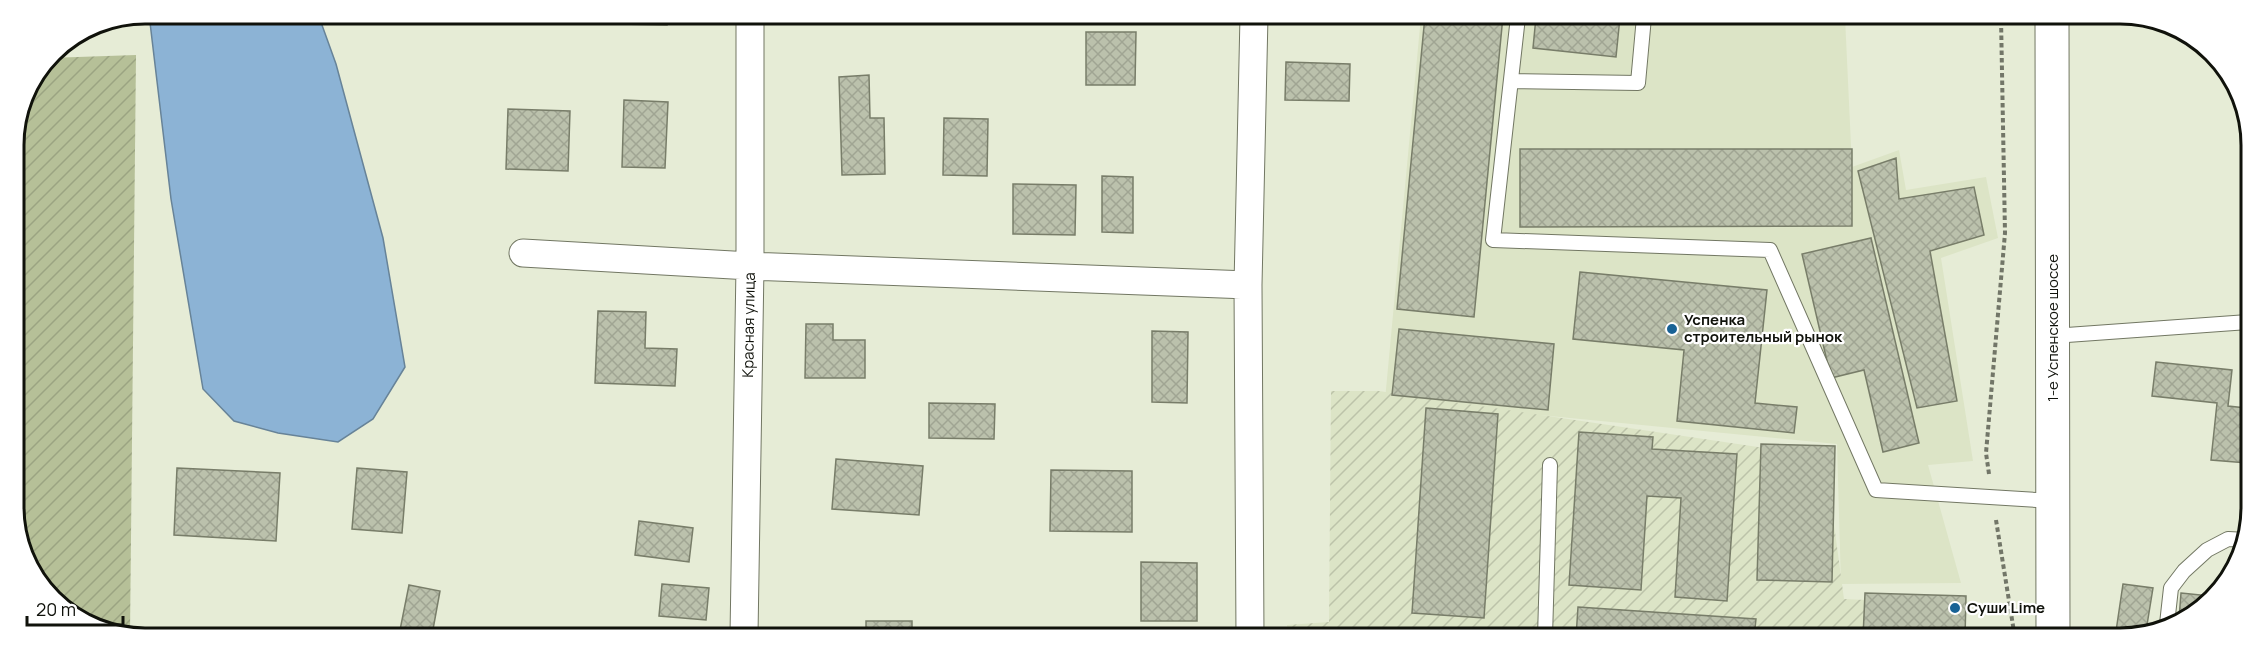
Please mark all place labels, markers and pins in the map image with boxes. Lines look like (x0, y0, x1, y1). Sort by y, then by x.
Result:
place label: Успенка строительный рынок (1684, 309, 1843, 347)
marker: Успенка строительный рынок (1665, 322, 1679, 336)
place label: Суши Lime (1967, 597, 2045, 618)
marker: Суши Lime (1948, 601, 1962, 615)

